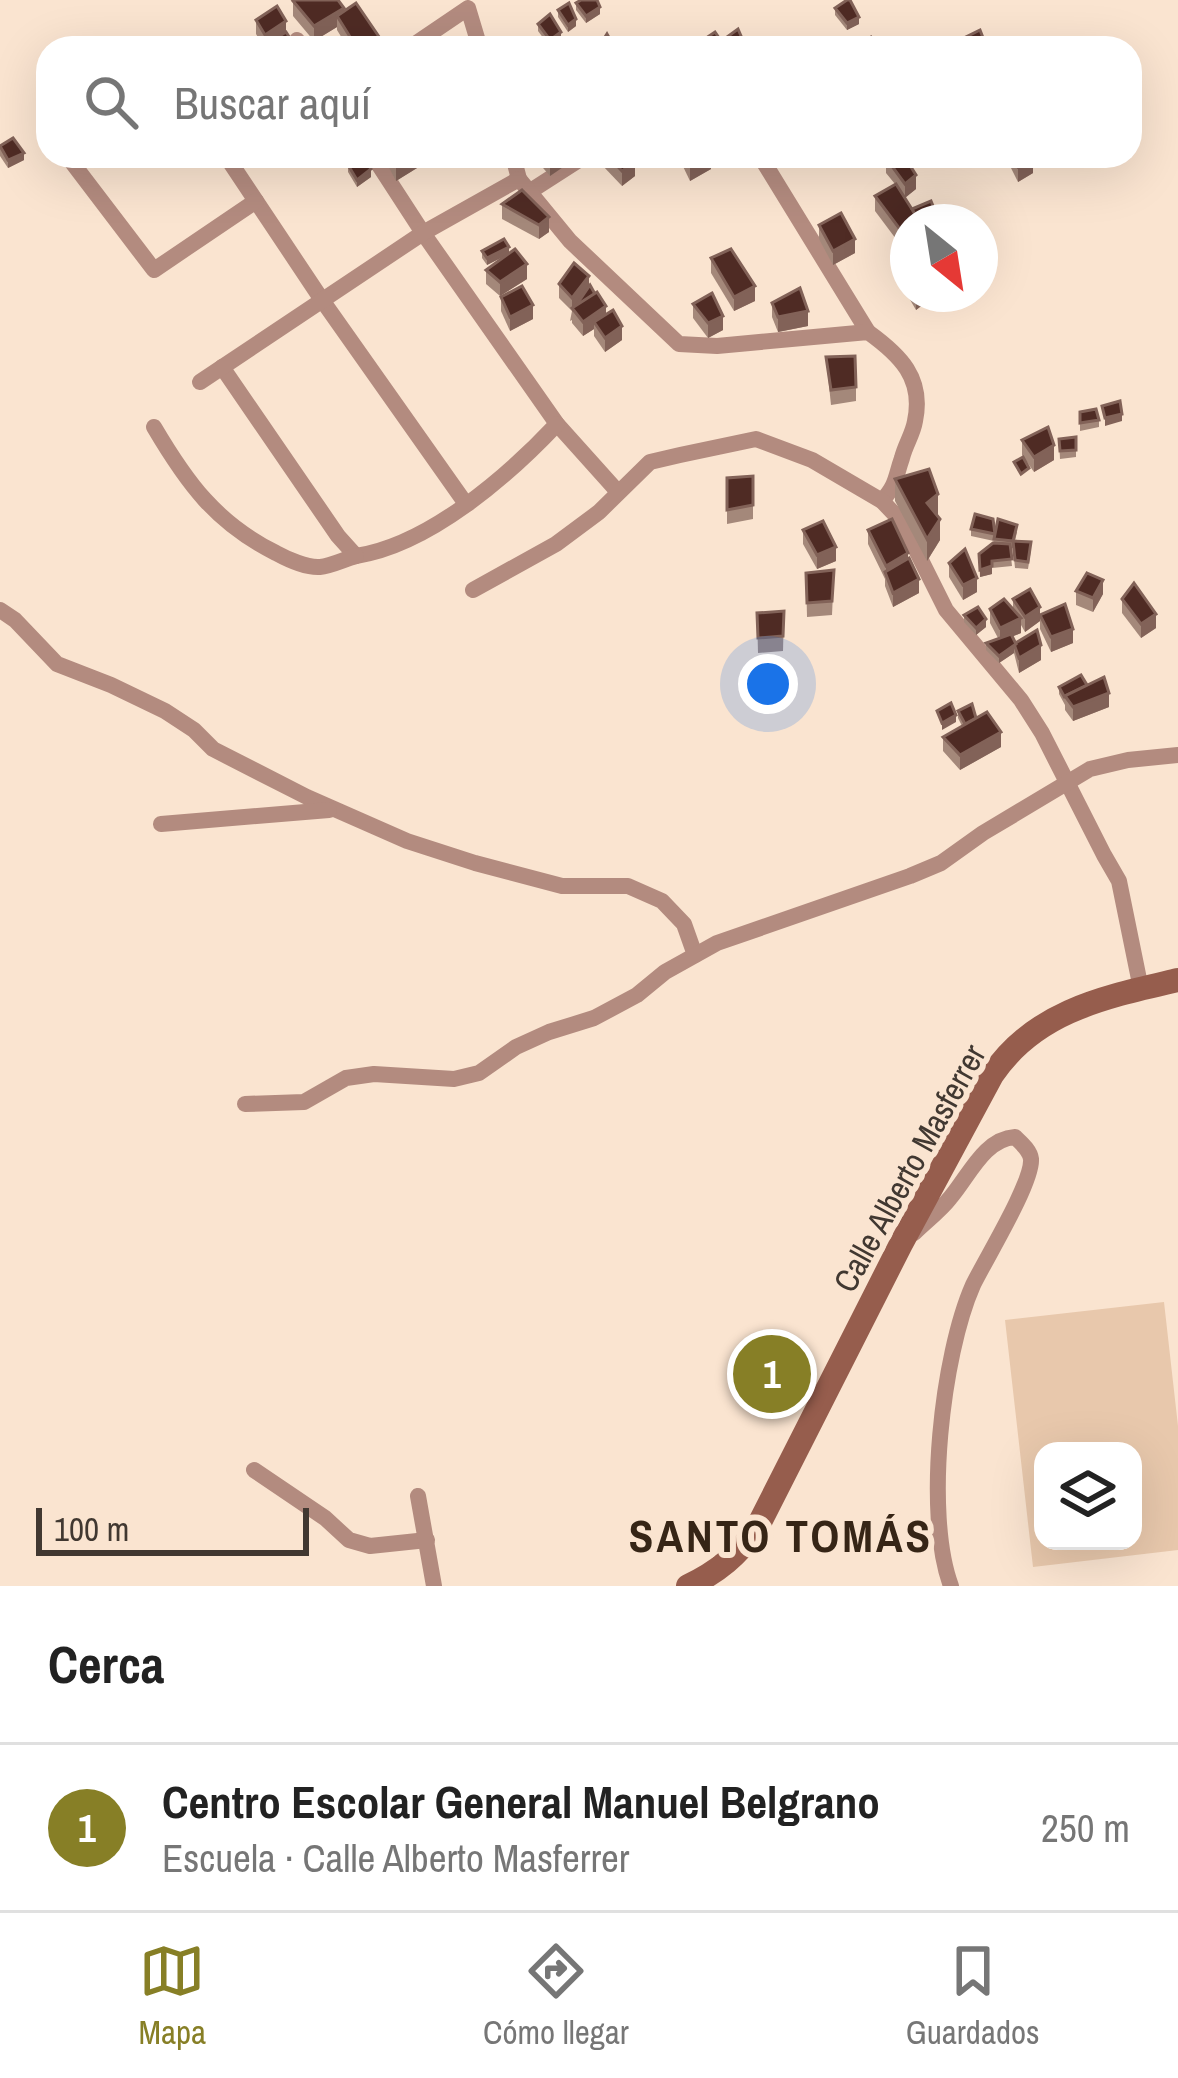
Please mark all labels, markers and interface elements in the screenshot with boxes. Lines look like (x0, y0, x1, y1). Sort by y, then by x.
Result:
search box (36, 36, 1142, 168)
icon: search (78, 69, 144, 135)
text: Buscar aquí (174, 72, 371, 133)
north arrow (890, 204, 998, 312)
your location (738, 654, 798, 714)
street label: Calle Alberto Masferrer (823, 1036, 995, 1300)
pin: 1 (733, 1329, 811, 1419)
map controls (1034, 1442, 1142, 1550)
button: layers (1034, 1442, 1142, 1550)
scale bar (36, 1502, 309, 1555)
district label: SANTO TOMÁS (629, 1505, 933, 1566)
text: 100 m (54, 1507, 129, 1551)
text: Cerca (48, 1630, 164, 1699)
text: Centro Escolar General Manuel Belgrano (162, 1771, 880, 1832)
text: 1 (78, 1802, 96, 1854)
text: 250 m (1041, 1802, 1130, 1854)
text: Escuela · Calle Alberto Masferrer (162, 1832, 629, 1884)
tab: Mapa (138, 1938, 206, 2054)
tab: Cómo llegar (483, 1938, 629, 2054)
tab: Guardados (906, 1938, 1040, 2054)

